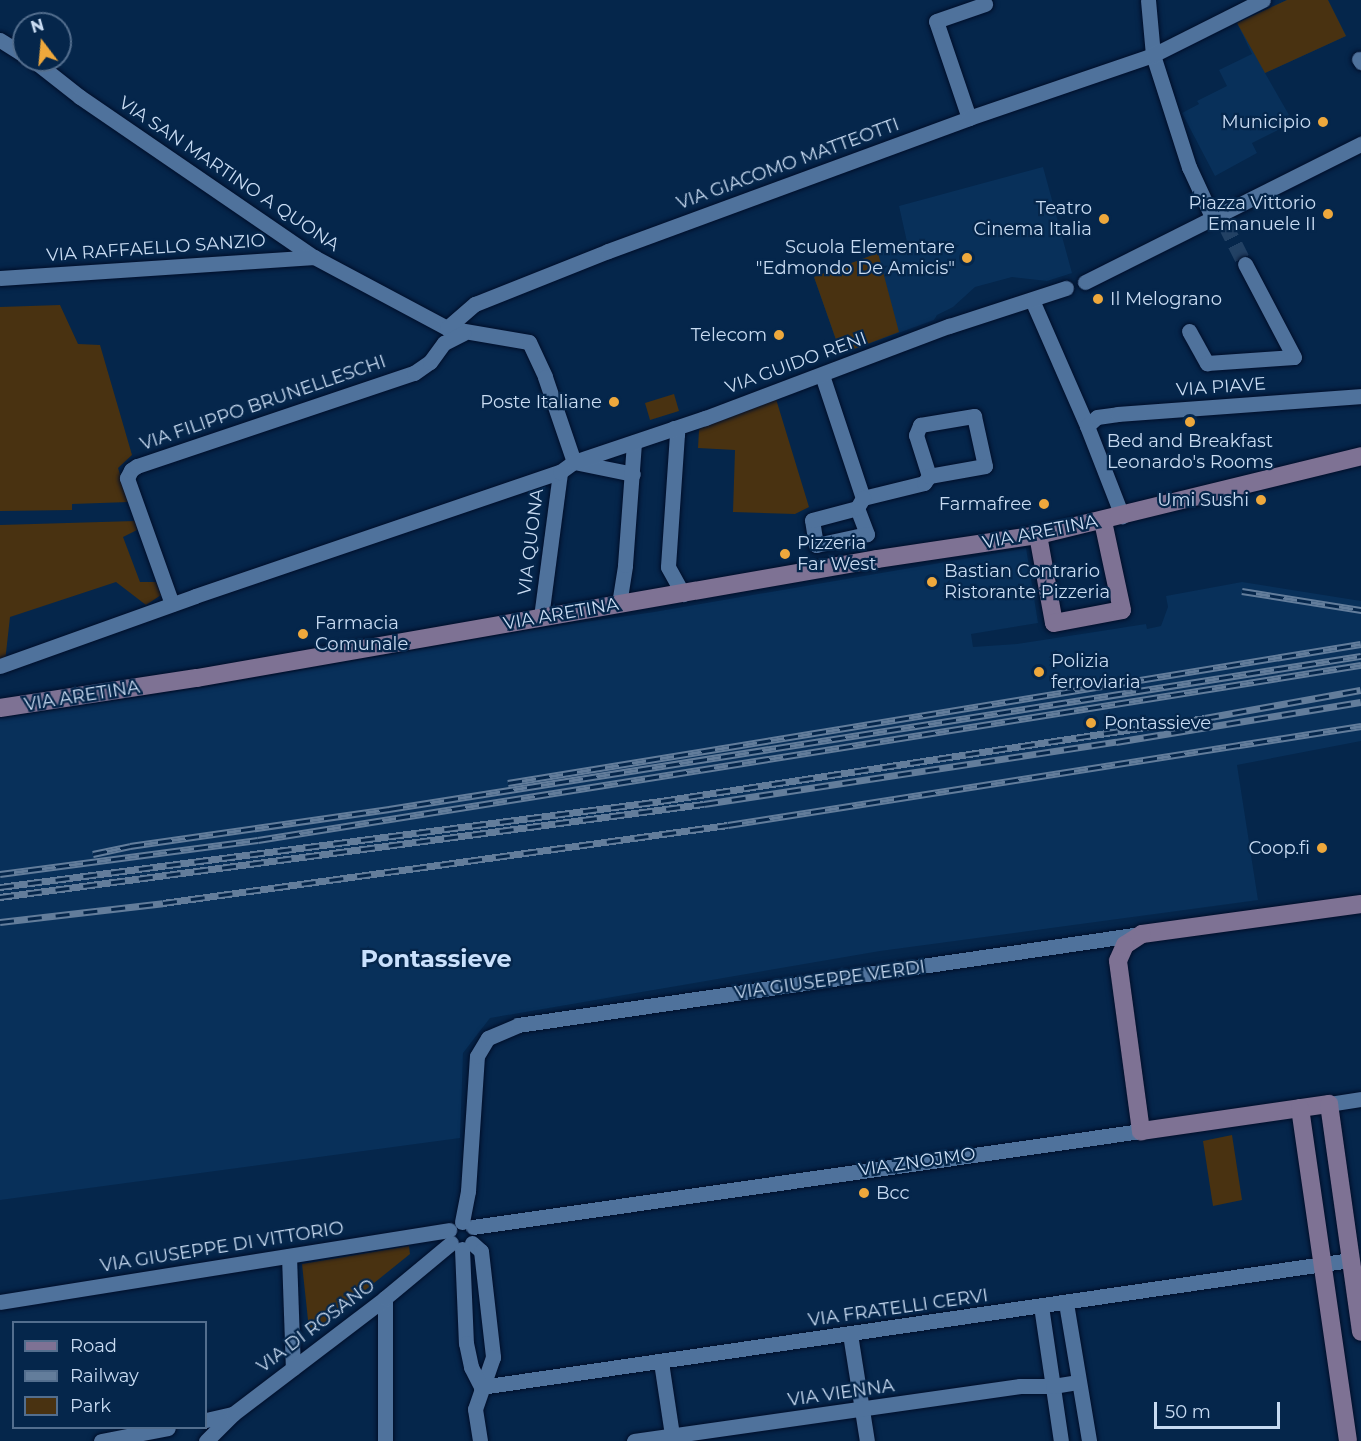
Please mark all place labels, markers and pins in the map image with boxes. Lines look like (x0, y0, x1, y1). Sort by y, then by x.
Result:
place label: Municipio (1222, 111, 1311, 133)
marker: Municipio (1316, 115, 1330, 129)
place label: Piazza Vittorio Emanuele II (1188, 193, 1316, 236)
place label: Teatro Cinema Italia (974, 198, 1092, 240)
marker: Piazza Vittorio Emanuele II (1321, 207, 1335, 221)
marker: Teatro Cinema Italia (1097, 212, 1111, 226)
place label: Scuola Elementare "Edmondo De Amicis" (756, 237, 955, 280)
marker: Scuola Elementare "Edmondo De Amicis" (960, 251, 974, 265)
place label: Il Melograno (1110, 288, 1222, 310)
marker: Il Melograno (1091, 292, 1105, 306)
place label: Telecom (691, 324, 767, 346)
marker: Telecom (772, 328, 786, 342)
place label: Poste Italiane (480, 391, 602, 413)
marker: Poste Italiane (607, 395, 621, 409)
marker: Bed and Breakfast Leonardo's Rooms (1183, 415, 1197, 429)
place label: Bed and Breakfast Leonardo's Rooms (1107, 431, 1273, 474)
place label: Umi Sushi (1157, 489, 1249, 511)
place label: Farmafree (939, 493, 1032, 515)
marker: Umi Sushi (1254, 493, 1268, 507)
marker: Farmafree (1037, 497, 1051, 511)
place label: Pizzeria Far West (797, 533, 877, 576)
marker: Pizzeria Far West (778, 547, 792, 561)
place label: Bastian Contrario Ristorante Pizzeria (944, 561, 1110, 604)
marker: Bastian Contrario Ristorante Pizzeria (925, 575, 939, 589)
place label: Farmacia Comunale (315, 613, 408, 656)
marker: Farmacia Comunale (296, 627, 310, 641)
place label: Polizia ferroviaria (1051, 651, 1141, 694)
marker: Polizia ferroviaria (1032, 665, 1046, 679)
place label: Pontassieve (1104, 712, 1211, 734)
marker: Pontassieve (1082, 714, 1100, 732)
place label: Coop.fi (1249, 837, 1310, 859)
marker: Coop.fi (1315, 841, 1329, 855)
place label: Bcc (876, 1182, 910, 1204)
marker: Bcc (857, 1186, 871, 1200)

